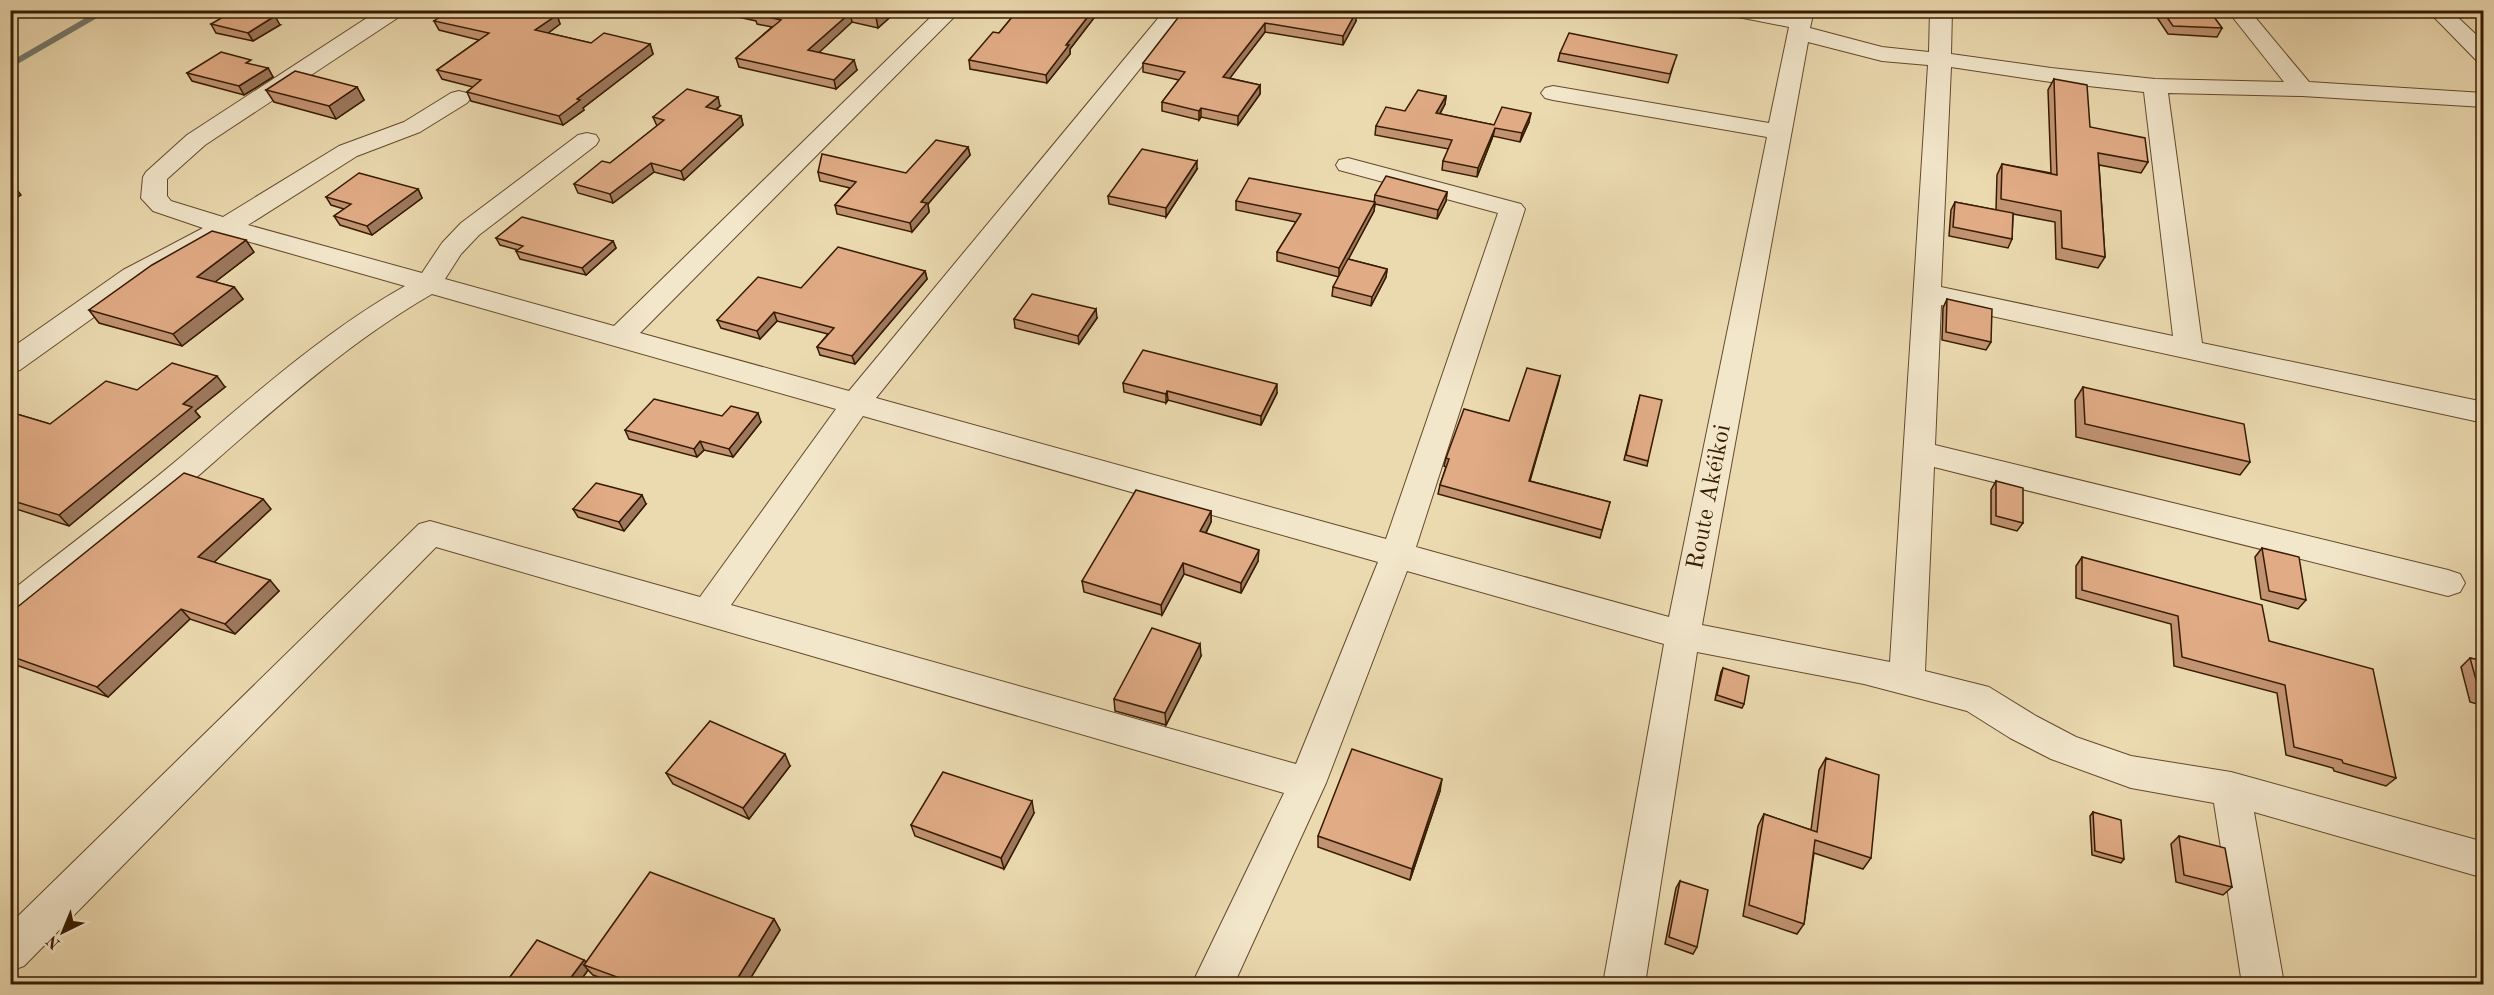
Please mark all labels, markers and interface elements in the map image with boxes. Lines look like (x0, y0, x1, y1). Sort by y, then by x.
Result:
street label: Route Akéikoi (1684, 422, 1736, 572)
north arrow (33, 902, 93, 962)
text: N (44, 931, 64, 952)

